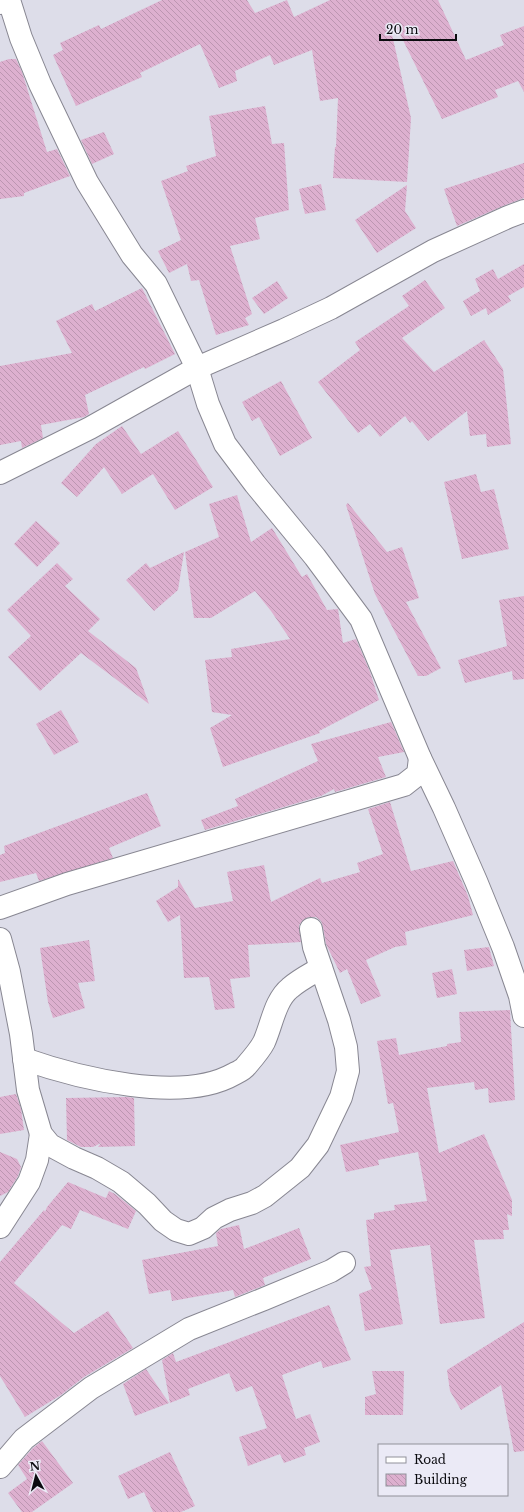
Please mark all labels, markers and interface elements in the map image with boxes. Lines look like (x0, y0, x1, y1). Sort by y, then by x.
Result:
scale bar (380, 16, 456, 42)
text: 20 m (386, 22, 418, 37)
legend (378, 1444, 508, 1496)
text: Road (414, 1452, 446, 1467)
north arrow (16, 1456, 56, 1496)
text: N (29, 1458, 41, 1474)
text: Building (414, 1472, 468, 1487)

